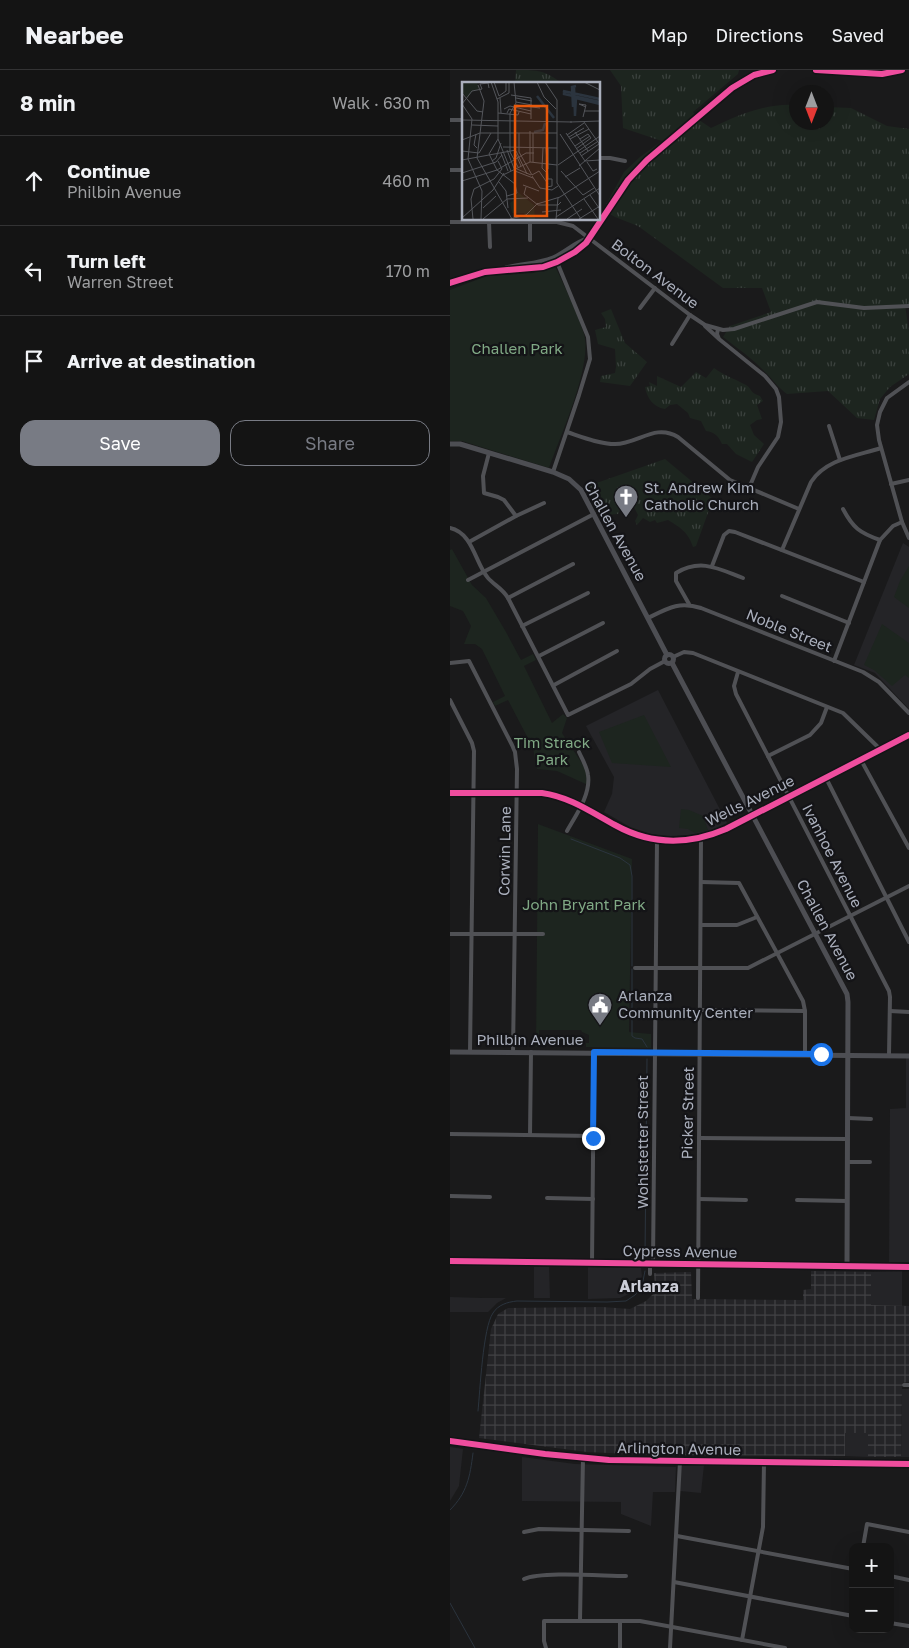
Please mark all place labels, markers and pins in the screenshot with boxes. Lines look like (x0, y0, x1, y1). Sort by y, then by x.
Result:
place label: St. Andrew Kim Catholic Church (644, 478, 759, 513)
church icon: St. Andrew Kim Catholic Church (613, 484, 639, 518)
place label: Arlanza Community Center (618, 986, 753, 1021)
public building icon: Arlanza Community Center (587, 992, 613, 1026)

